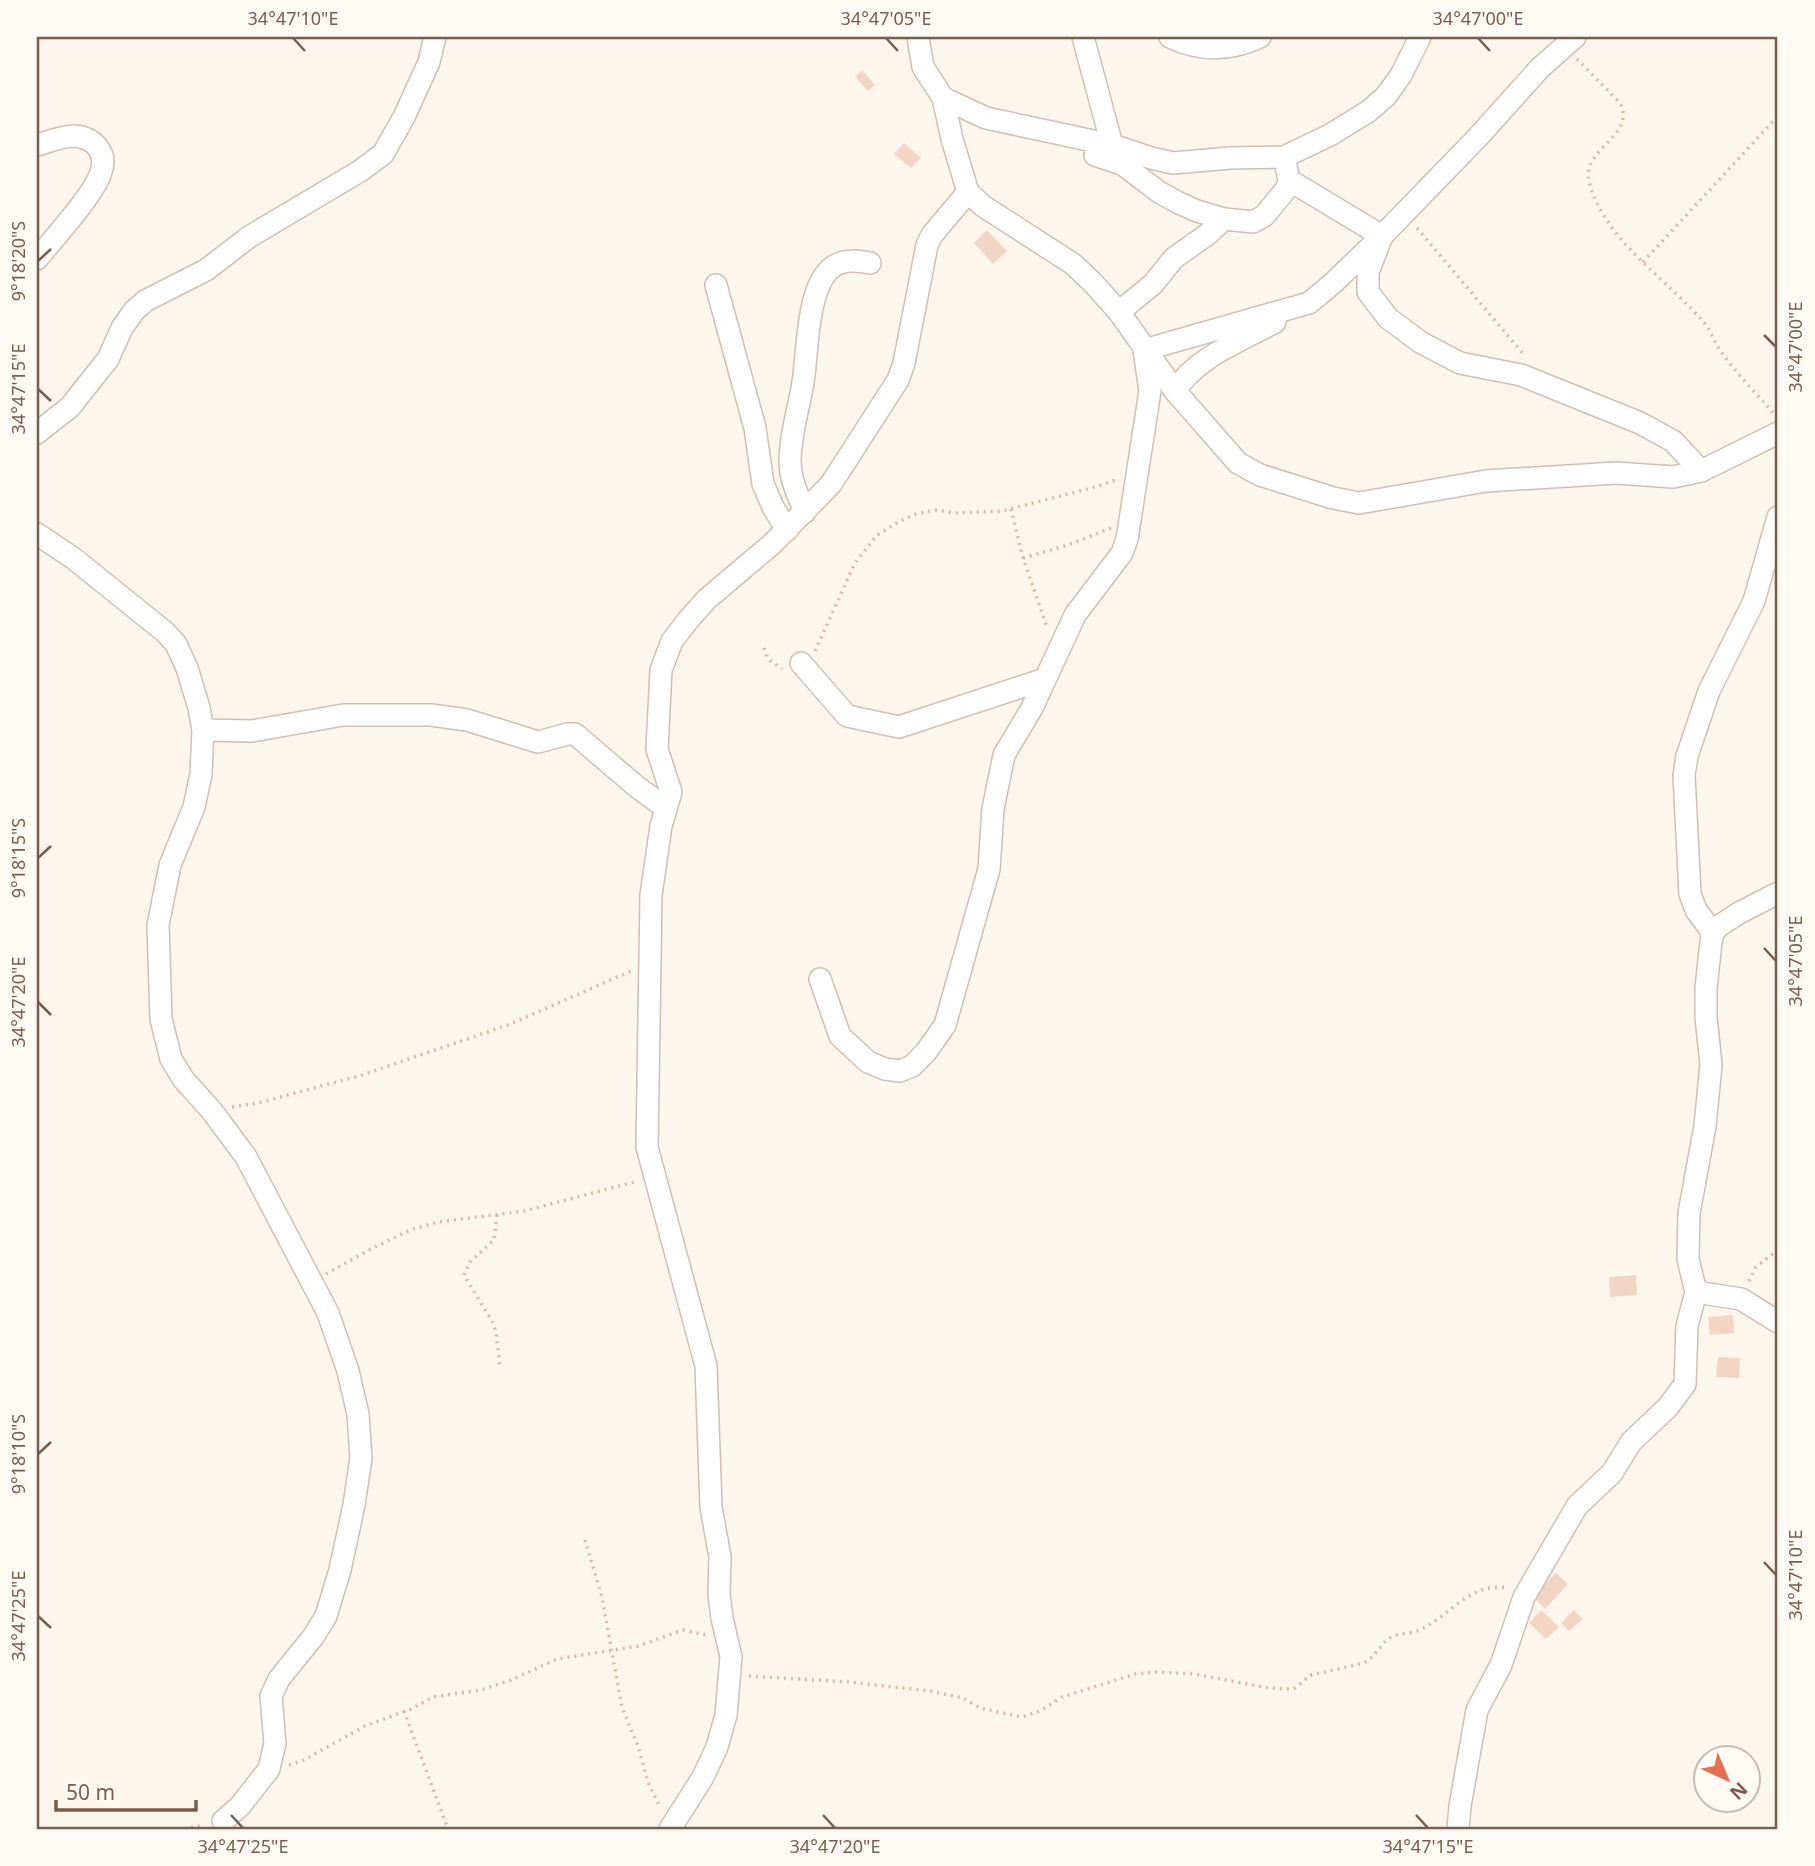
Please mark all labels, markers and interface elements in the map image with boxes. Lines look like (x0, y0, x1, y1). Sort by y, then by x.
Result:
text: 34°47'10"E (248, 6, 338, 30)
text: 34°47'05"E (841, 6, 931, 30)
text: 34°47'00"E (1433, 6, 1523, 30)
text: 9°18'20"S (6, 221, 30, 301)
text: 34°47'00"E (1783, 302, 1807, 392)
text: 34°47'15"E (6, 344, 30, 434)
text: 9°18'15"S (6, 818, 30, 898)
text: 34°47'05"E (1783, 916, 1807, 1006)
text: 34°47'20"E (6, 957, 30, 1047)
text: 9°18'10"S (6, 1414, 30, 1494)
text: 34°47'10"E (1783, 1530, 1807, 1620)
text: 34°47'25"E (6, 1571, 30, 1661)
north arrow (1692, 1744, 1762, 1814)
scale bar (56, 1768, 196, 1812)
text: N (1724, 1777, 1753, 1806)
text: 50 m (66, 1778, 115, 1806)
text: 34°47'25"E (198, 1834, 288, 1858)
text: 34°47'20"E (790, 1834, 880, 1858)
text: 34°47'15"E (1383, 1834, 1473, 1858)

